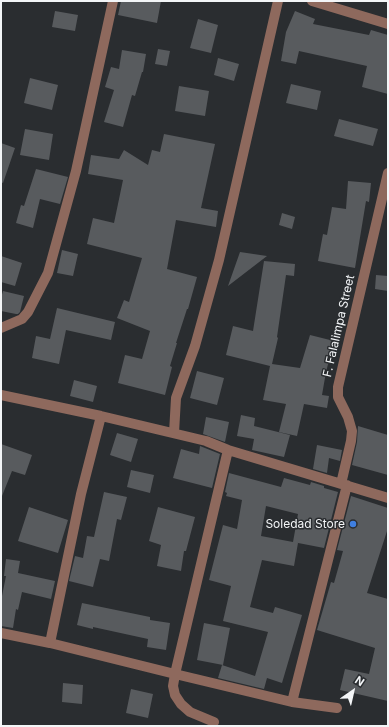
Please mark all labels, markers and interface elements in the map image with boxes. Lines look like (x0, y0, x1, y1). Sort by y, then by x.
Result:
street label: F. Falalimpa Street (320, 273, 358, 379)
place label: Soledad Store (265, 517, 345, 531)
marker: Soledad Store (348, 519, 358, 529)
north arrow (333, 671, 373, 711)
text: N (352, 673, 367, 689)

